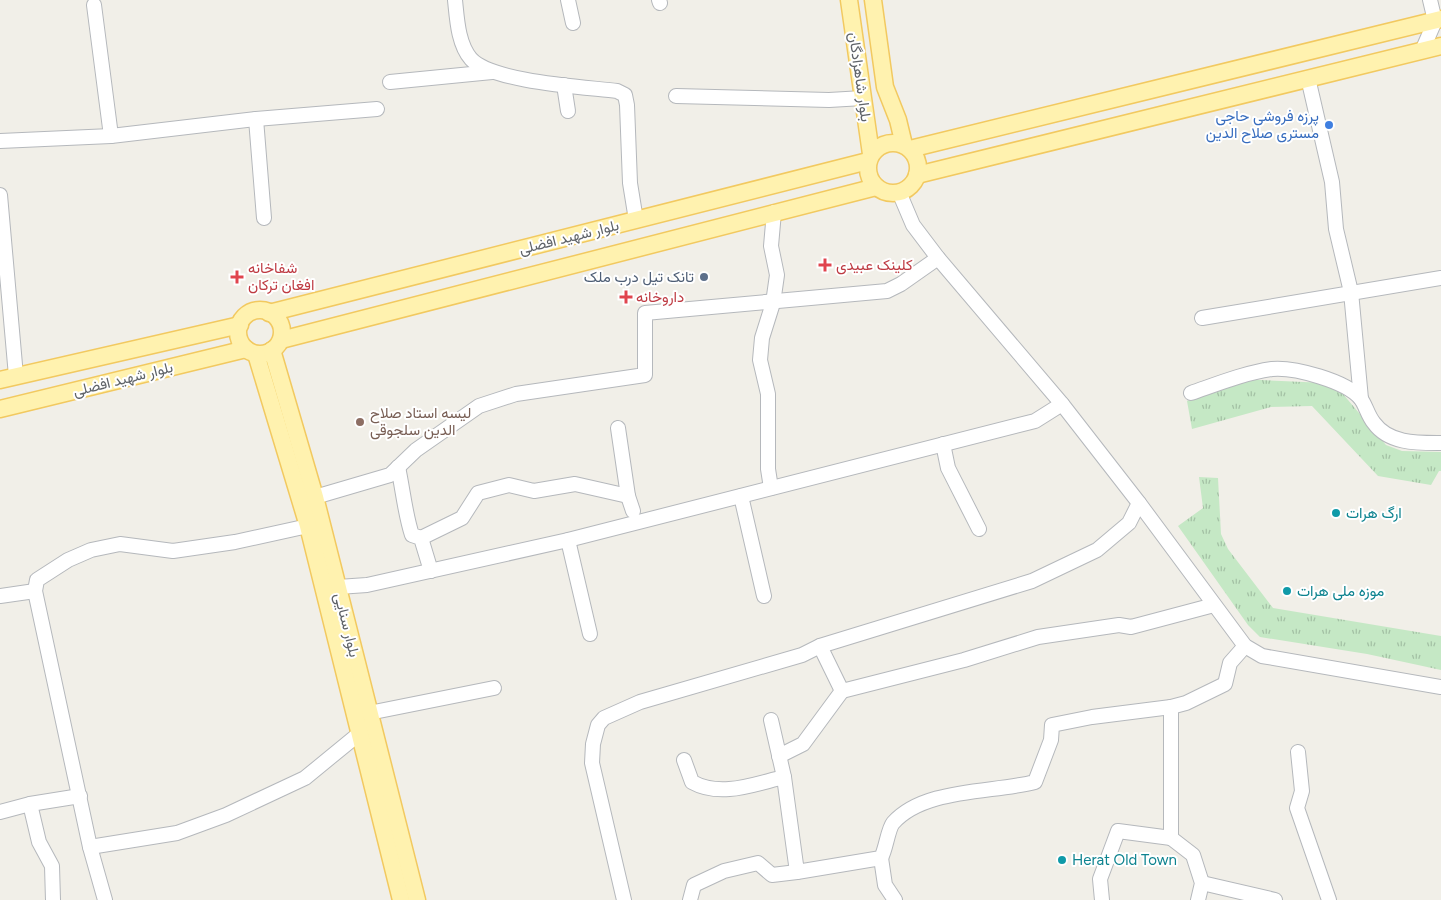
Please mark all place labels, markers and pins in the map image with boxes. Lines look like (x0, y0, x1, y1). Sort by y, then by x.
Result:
place label: پرزه فروشی حاجی مستری صلاح الدین (1206, 107, 1319, 144)
marker: پرزه فروشی حاجی مستری صلاح الدین (1323, 119, 1335, 131)
place label: کلینک عبیدی (836, 256, 913, 275)
marker: کلینک عبیدی (818, 258, 832, 272)
place label: شفاخانه افغان ترکان (248, 259, 314, 294)
place label: تانک تیل درب ملک (584, 268, 694, 286)
marker: شفاخانه افغان ترکان (230, 270, 244, 284)
marker: تانک تیل درب ملک (698, 271, 710, 283)
place label: داروخانه (636, 288, 684, 306)
marker: داروخانه (620, 291, 632, 303)
place label: لیسه استاد صلاح الدین سلجوقی (370, 404, 471, 440)
marker: لیسه استاد صلاح الدین سلجوقی (354, 416, 366, 428)
place label: ارگ هرات (1346, 504, 1402, 522)
marker: ارگ هرات (1330, 507, 1342, 519)
place label: موزه ملی هرات (1297, 582, 1384, 601)
marker: موزه ملی هرات (1281, 585, 1293, 597)
place label: Herat Old Town (1072, 851, 1177, 869)
marker: Herat Old Town (1056, 854, 1068, 866)

